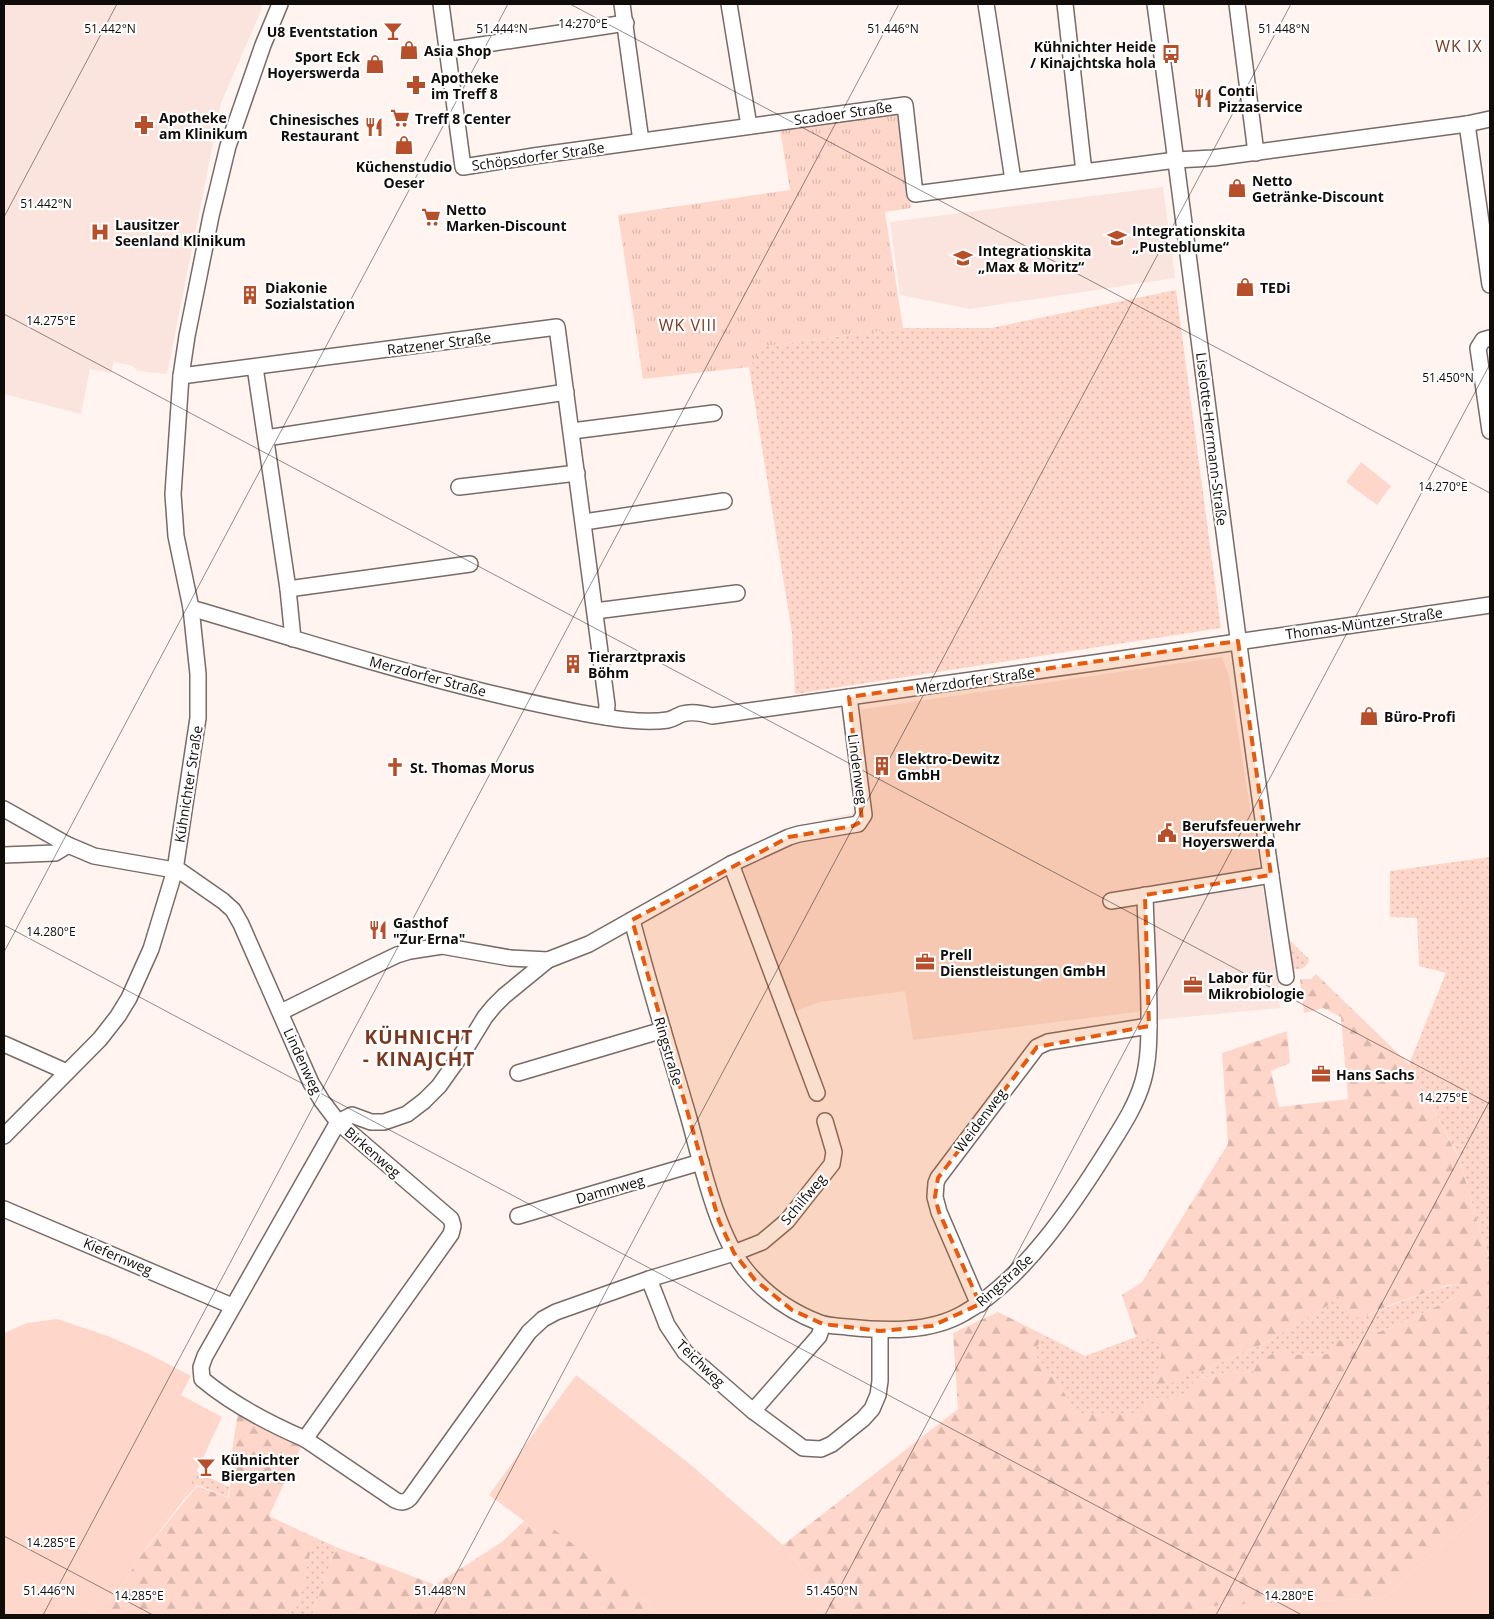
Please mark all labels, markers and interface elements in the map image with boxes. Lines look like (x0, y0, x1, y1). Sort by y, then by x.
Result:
text: 14.270°E (558, 15, 608, 32)
text: 51.442°N (84, 20, 136, 37)
bar icon: U8 Eventstation (382, 20, 404, 42)
text: 51.444°N (476, 20, 528, 37)
text: 51.446°N (867, 20, 919, 37)
text: 51.448°N (1258, 20, 1310, 37)
place label: U8 Eventstation (267, 22, 378, 41)
district label: WK IX (1435, 35, 1483, 57)
place label: Kühnichter Heide / Kinajchtska hola (1030, 37, 1156, 72)
shop icon: Asia Shop (398, 39, 420, 61)
place label: Asia Shop (424, 41, 492, 60)
bus stop icon: Kühnichter Heide / Kinajchtska hola (1160, 43, 1182, 65)
place label: Sport Eck Hoyerswerda (267, 47, 360, 82)
shop icon: Sport Eck Hoyerswerda (364, 53, 386, 75)
place label: Apotheke im Treff 8 (431, 68, 499, 103)
pharmacy icon: Apotheke im Treff 8 (405, 74, 427, 96)
place label: Conti Pizzaservice (1218, 81, 1302, 116)
restaurant icon: Conti Pizzaservice (1192, 87, 1214, 109)
street label: Scadoer Straße (793, 97, 894, 129)
supermarket icon: Treff 8 Center (389, 107, 411, 129)
place label: Apotheke am Klinikum (159, 108, 248, 143)
place label: Treff 8 Center (415, 109, 512, 128)
place label: Chinesisches Restaurant (269, 110, 359, 145)
pharmacy icon: Apotheke am Klinikum (133, 114, 155, 136)
restaurant icon: Chinesisches Restaurant (363, 116, 385, 138)
shop icon: Küchenstudio Oeser (393, 134, 415, 156)
street label: Schöpsdorfer Straße (470, 137, 606, 175)
place label: Küchenstudio Oeser (356, 157, 453, 192)
place label: Netto Getränke-Discount (1252, 171, 1384, 206)
shop icon: Netto Getränke-Discount (1226, 177, 1248, 199)
text: 51.442°N (20, 195, 72, 212)
place label: Netto Marken-Discount (446, 200, 567, 235)
supermarket icon: Netto Marken-Discount (420, 206, 442, 228)
place label: Lausitzer Seenland Klinikum (115, 215, 246, 250)
hospital icon: Lausitzer Seenland Klinikum (89, 221, 111, 243)
place label: Integrationskita „Pusteblume“ (1132, 221, 1246, 256)
school or university icon: Integrationskita „Pusteblume“ (1106, 227, 1128, 249)
place label: Integrationskita „Max & Moritz“ (978, 241, 1092, 276)
school or university icon: Integrationskita „Max & Moritz“ (952, 247, 974, 269)
shop icon: TEDi (1234, 276, 1256, 298)
place label: Diakonie Sozialstation (265, 278, 355, 313)
place label: TEDi (1260, 278, 1291, 297)
building icon: Diakonie Sozialstation (239, 284, 261, 306)
text: 14.275°E (26, 312, 76, 329)
district label: WK VIII (659, 314, 717, 336)
street label: Ratzener Straße (386, 327, 492, 359)
street label: Liselotte-Herrmann-Straße (1192, 351, 1232, 527)
text: 51.450°N (1422, 369, 1474, 386)
text: 14.270°E (1418, 478, 1468, 495)
street label: Thomas-Müntzer-Straße (1284, 603, 1444, 643)
place label: Tierarztpraxis Böhm (588, 647, 686, 682)
street label: Merzdorfer Straße (368, 651, 489, 701)
building icon: Tierarztpraxis Böhm (562, 653, 584, 675)
street label: Merzdorfer Straße (914, 662, 1036, 698)
shop icon: Büro-Profi (1358, 705, 1380, 727)
place label: Büro-Profi (1384, 707, 1456, 726)
street label: Kühnichter Straße (169, 724, 207, 844)
street label: Lindenweg (844, 733, 872, 806)
place label: Elektro-Dewitz GmbH (897, 749, 1000, 784)
building icon: Elektro-Dewitz GmbH (871, 755, 893, 777)
church icon: St. Thomas Morus (384, 756, 406, 778)
place label: St. Thomas Morus (410, 758, 535, 777)
place label: Berufsfeuerwehr Hoyerswerda (1182, 816, 1302, 851)
public building icon: Berufsfeuerwehr Hoyerswerda (1156, 822, 1178, 844)
place label: Gasthof "Zur Erna" (393, 913, 465, 948)
restaurant icon: Gasthof "Zur Erna" (367, 919, 389, 941)
text: 14.280°E (26, 923, 76, 940)
place label: Prell Dienstleistungen GmbH (940, 945, 1106, 980)
office icon: Prell Dienstleistungen GmbH (914, 951, 936, 973)
place label: Labor für Mikrobiologie (1208, 968, 1304, 1003)
office icon: Labor für Mikrobiologie (1182, 974, 1204, 996)
street label: Ringstraße (650, 1015, 688, 1087)
district label: KÜHNICHT - KINAJCHT (363, 1024, 475, 1072)
street label: Lindenweg (279, 1025, 327, 1097)
office icon: Hans Sachs (1310, 1063, 1332, 1085)
place label: Hans Sachs (1336, 1065, 1415, 1084)
street label: Weidenweg (950, 1084, 1011, 1156)
text: 14.275°E (1418, 1089, 1468, 1106)
street label: Birkenweg (341, 1122, 405, 1182)
street label: Schilfweg (776, 1169, 830, 1228)
street label: Dammweg (574, 1170, 647, 1208)
street label: Kiefernweg (81, 1233, 156, 1279)
street label: Ringstraße (972, 1249, 1037, 1311)
street label: Teichweg (673, 1335, 730, 1391)
place label: Kühnichter Biergarten (221, 1450, 300, 1485)
bar icon: Kühnichter Biergarten (195, 1456, 217, 1478)
text: 14.285°E (26, 1534, 76, 1551)
text: 51.446°N (23, 1582, 75, 1599)
text: 51.448°N (414, 1582, 466, 1599)
text: 51.450°N (806, 1582, 858, 1599)
text: 14.285°E (114, 1587, 164, 1604)
text: 14.280°E (1264, 1587, 1314, 1604)

